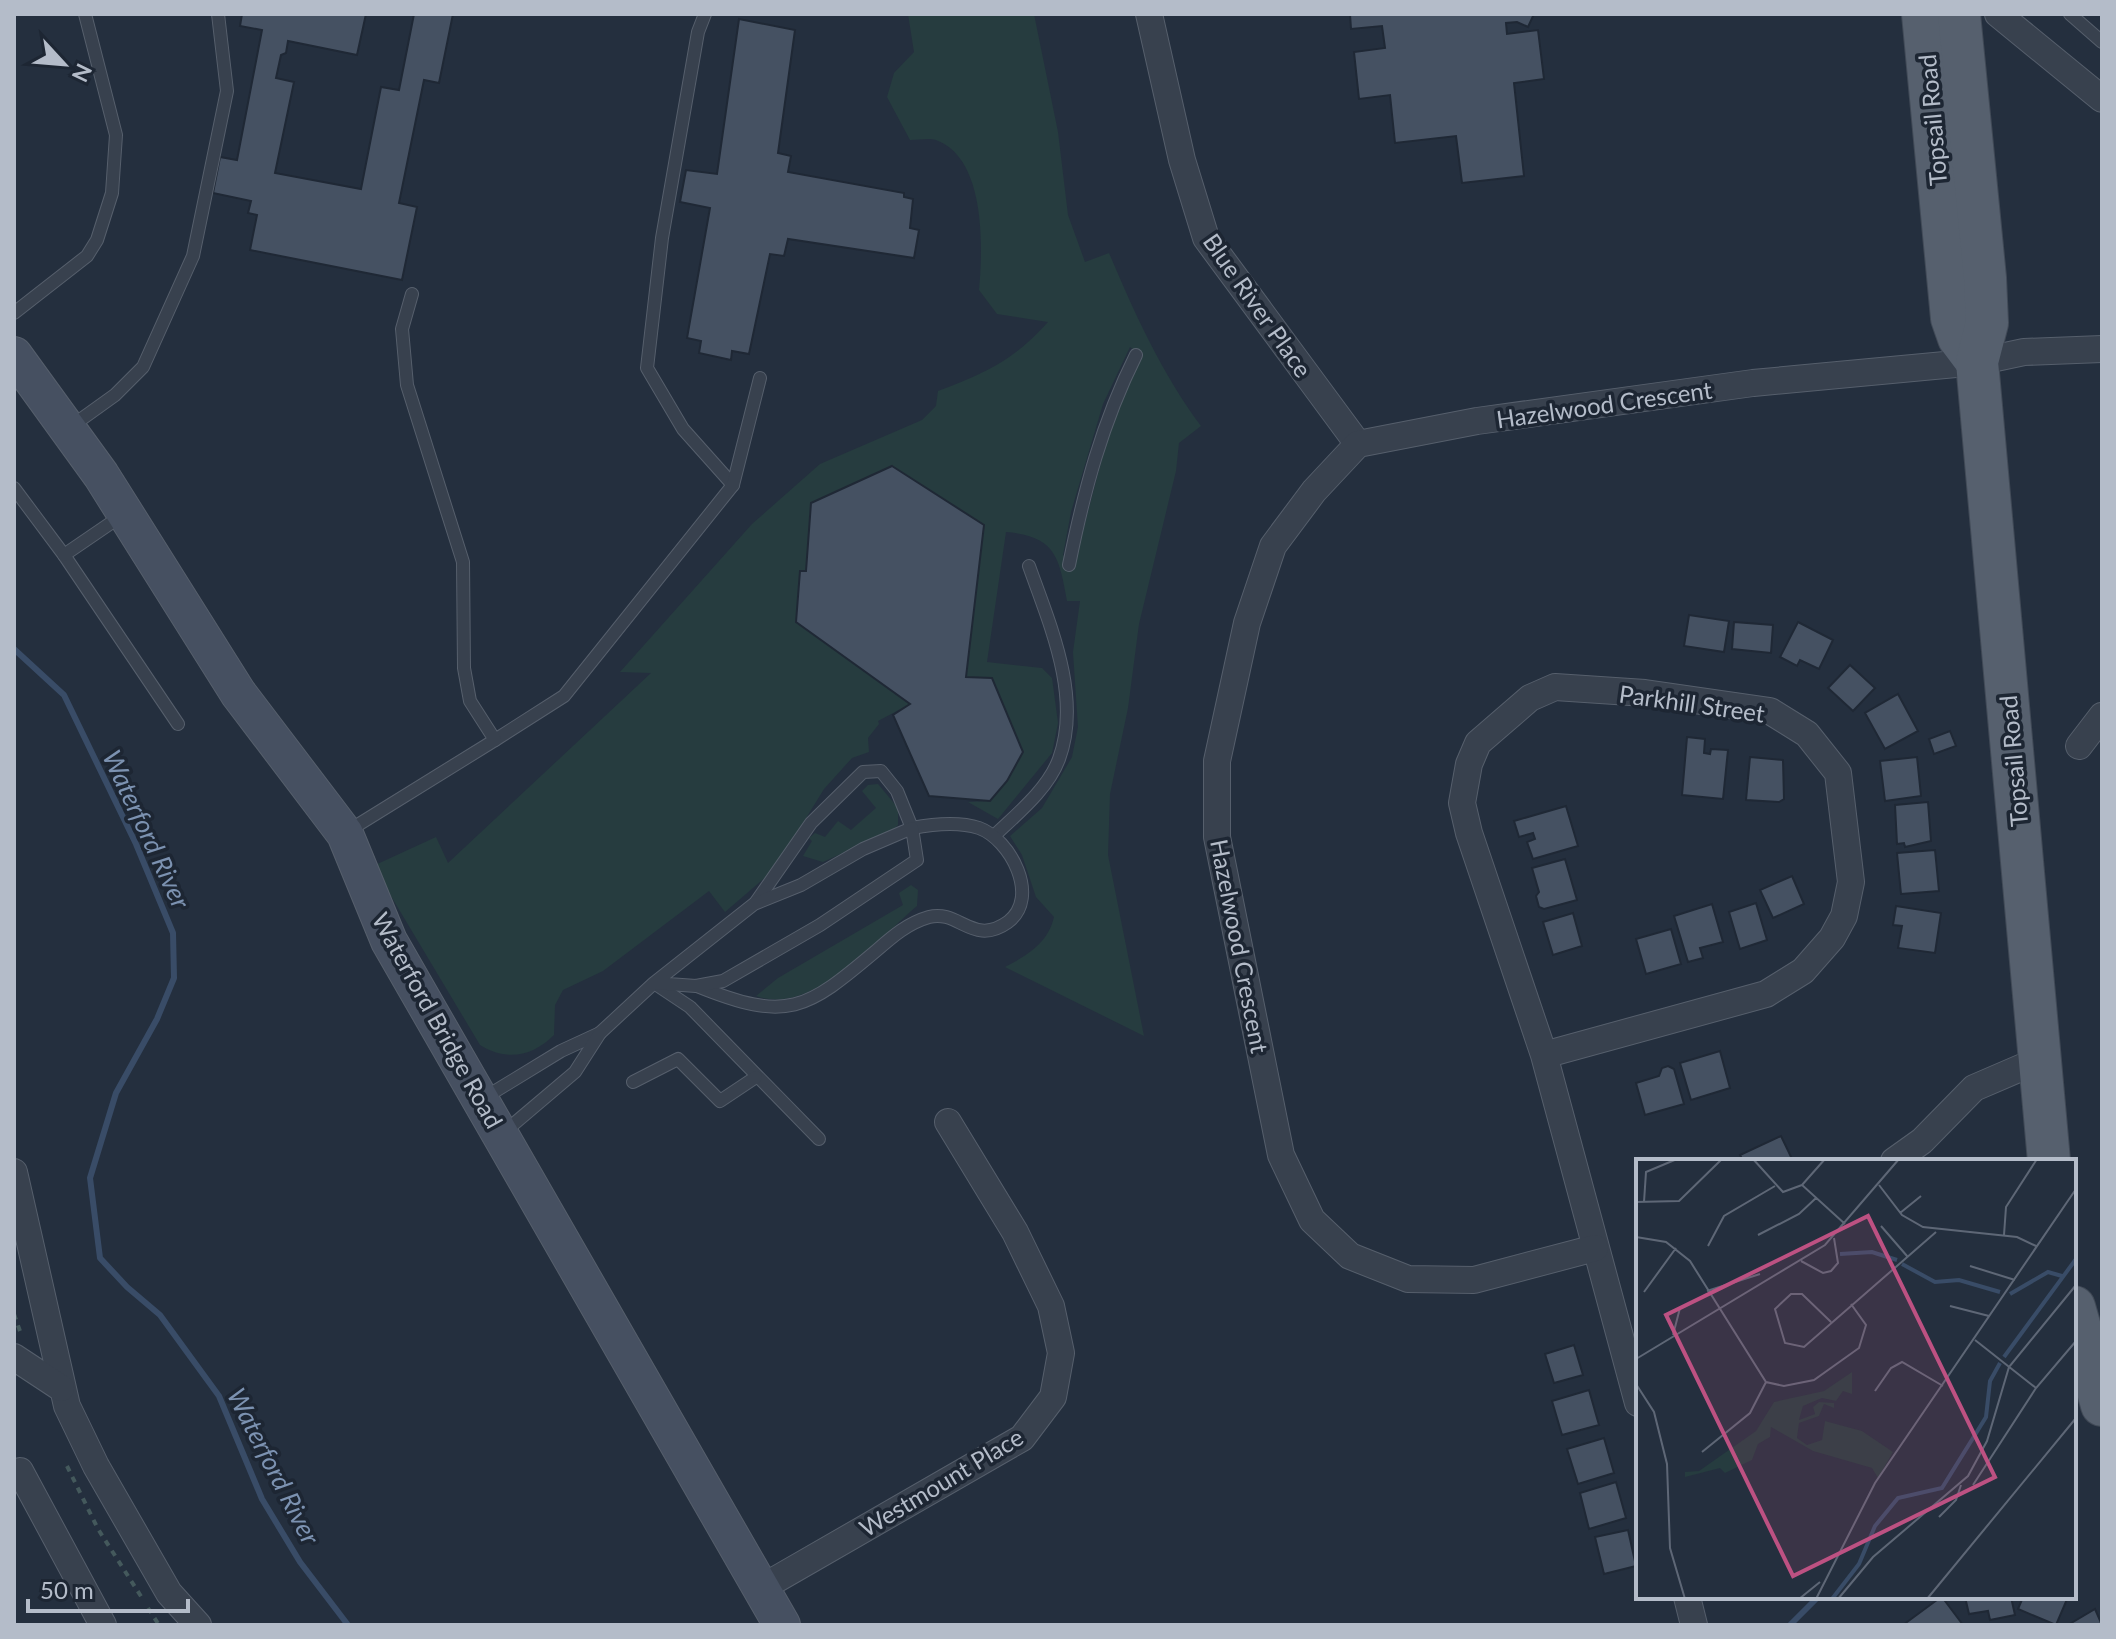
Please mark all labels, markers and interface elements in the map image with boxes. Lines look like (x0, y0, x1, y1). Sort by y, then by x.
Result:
north arrow (24, 24, 104, 104)
street label: Topsail Road (1912, 53, 1952, 187)
text: N (67, 59, 98, 87)
street label: Blue River Place (1198, 228, 1318, 382)
street label: Hazelwood Crescent (1494, 374, 1714, 433)
street label: Parkhill Street (1617, 678, 1767, 728)
street label: Topsail Road (1993, 694, 2033, 828)
water label: Waterford River (96, 745, 198, 914)
street label: Hazelwood Crescent (1205, 837, 1275, 1056)
street label: Waterford Bridge Road (367, 907, 509, 1133)
inset map (1636, 1159, 2076, 1599)
water label: Waterford River (221, 1382, 328, 1550)
street label: Westmount Place (854, 1422, 1028, 1542)
scale bar (28, 1563, 188, 1613)
text: 50 m (40, 1575, 94, 1604)

